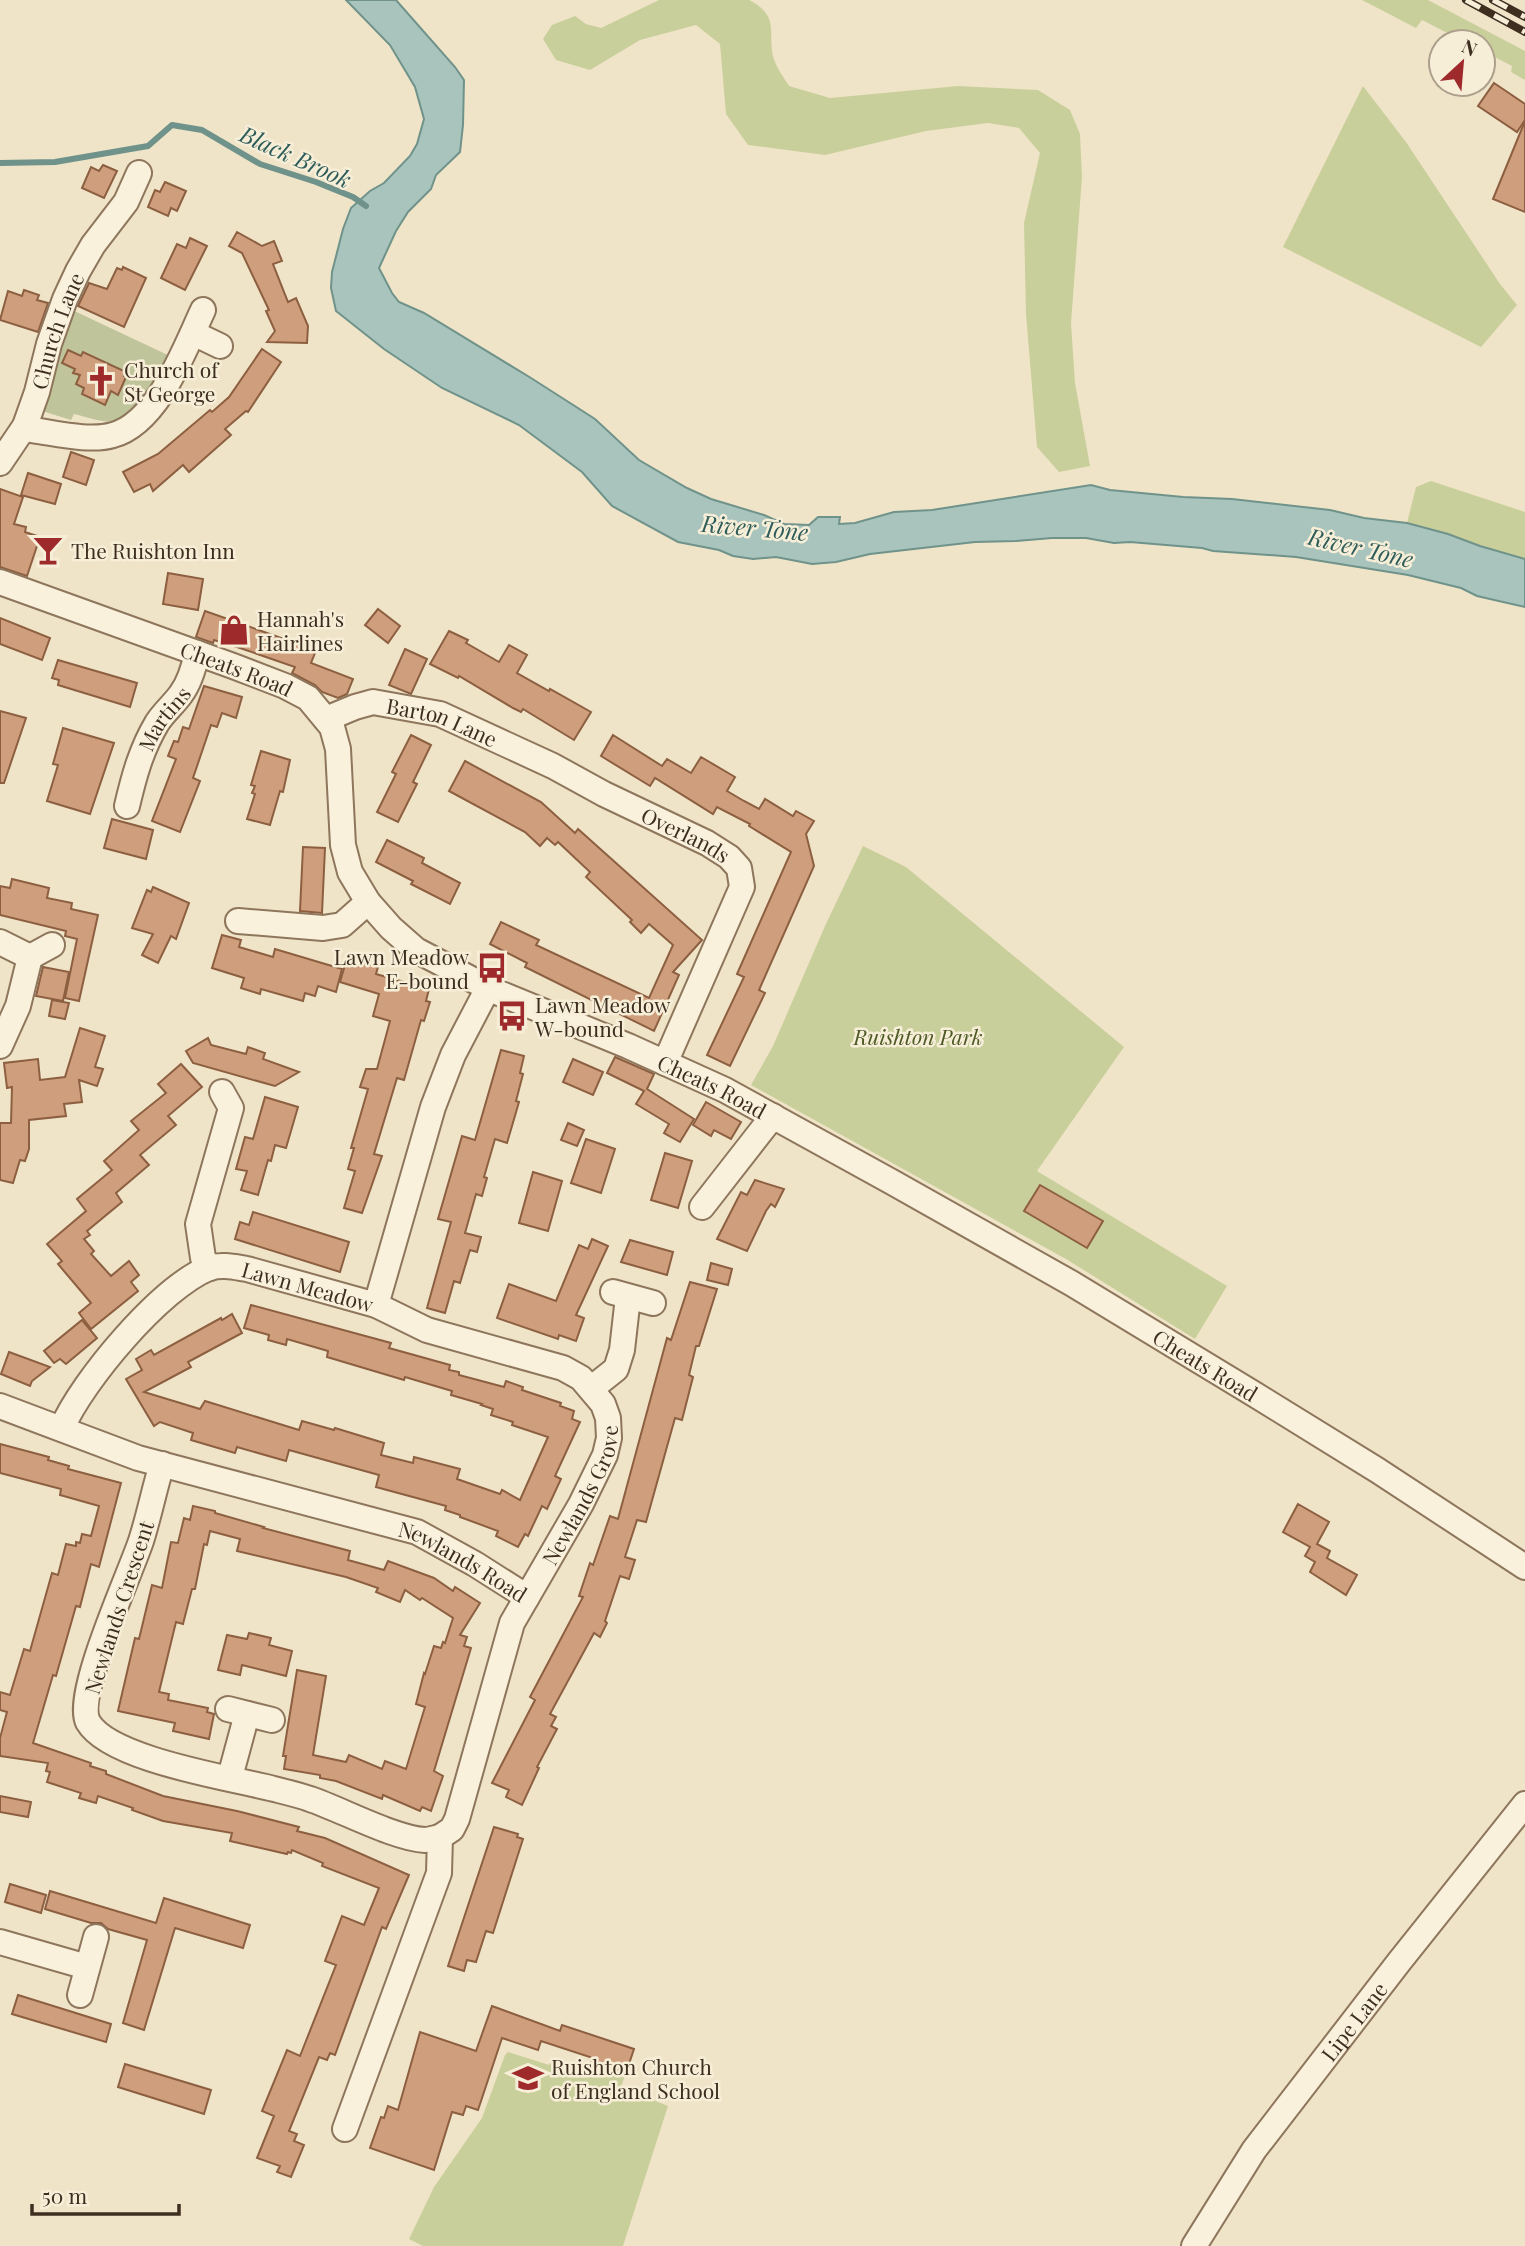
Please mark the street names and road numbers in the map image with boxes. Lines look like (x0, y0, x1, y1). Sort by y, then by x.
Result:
street label: Church Lane (24, 268, 89, 392)
street label: Cheats Road (177, 634, 298, 702)
street label: Martins (131, 681, 196, 755)
street label: Barton Lane (384, 691, 502, 753)
street label: Overlands (637, 800, 736, 868)
street label: Cheats Road (653, 1047, 772, 1124)
street label: Lawn Meadow (239, 1254, 378, 1318)
street label: Cheats Road (1148, 1322, 1263, 1407)
street label: Newlands Grove (535, 1425, 623, 1570)
street label: Newlands Road (396, 1514, 533, 1608)
street label: Newlands Crescent (77, 1516, 159, 1697)
street label: Lipe Lane (1314, 1976, 1393, 2066)

